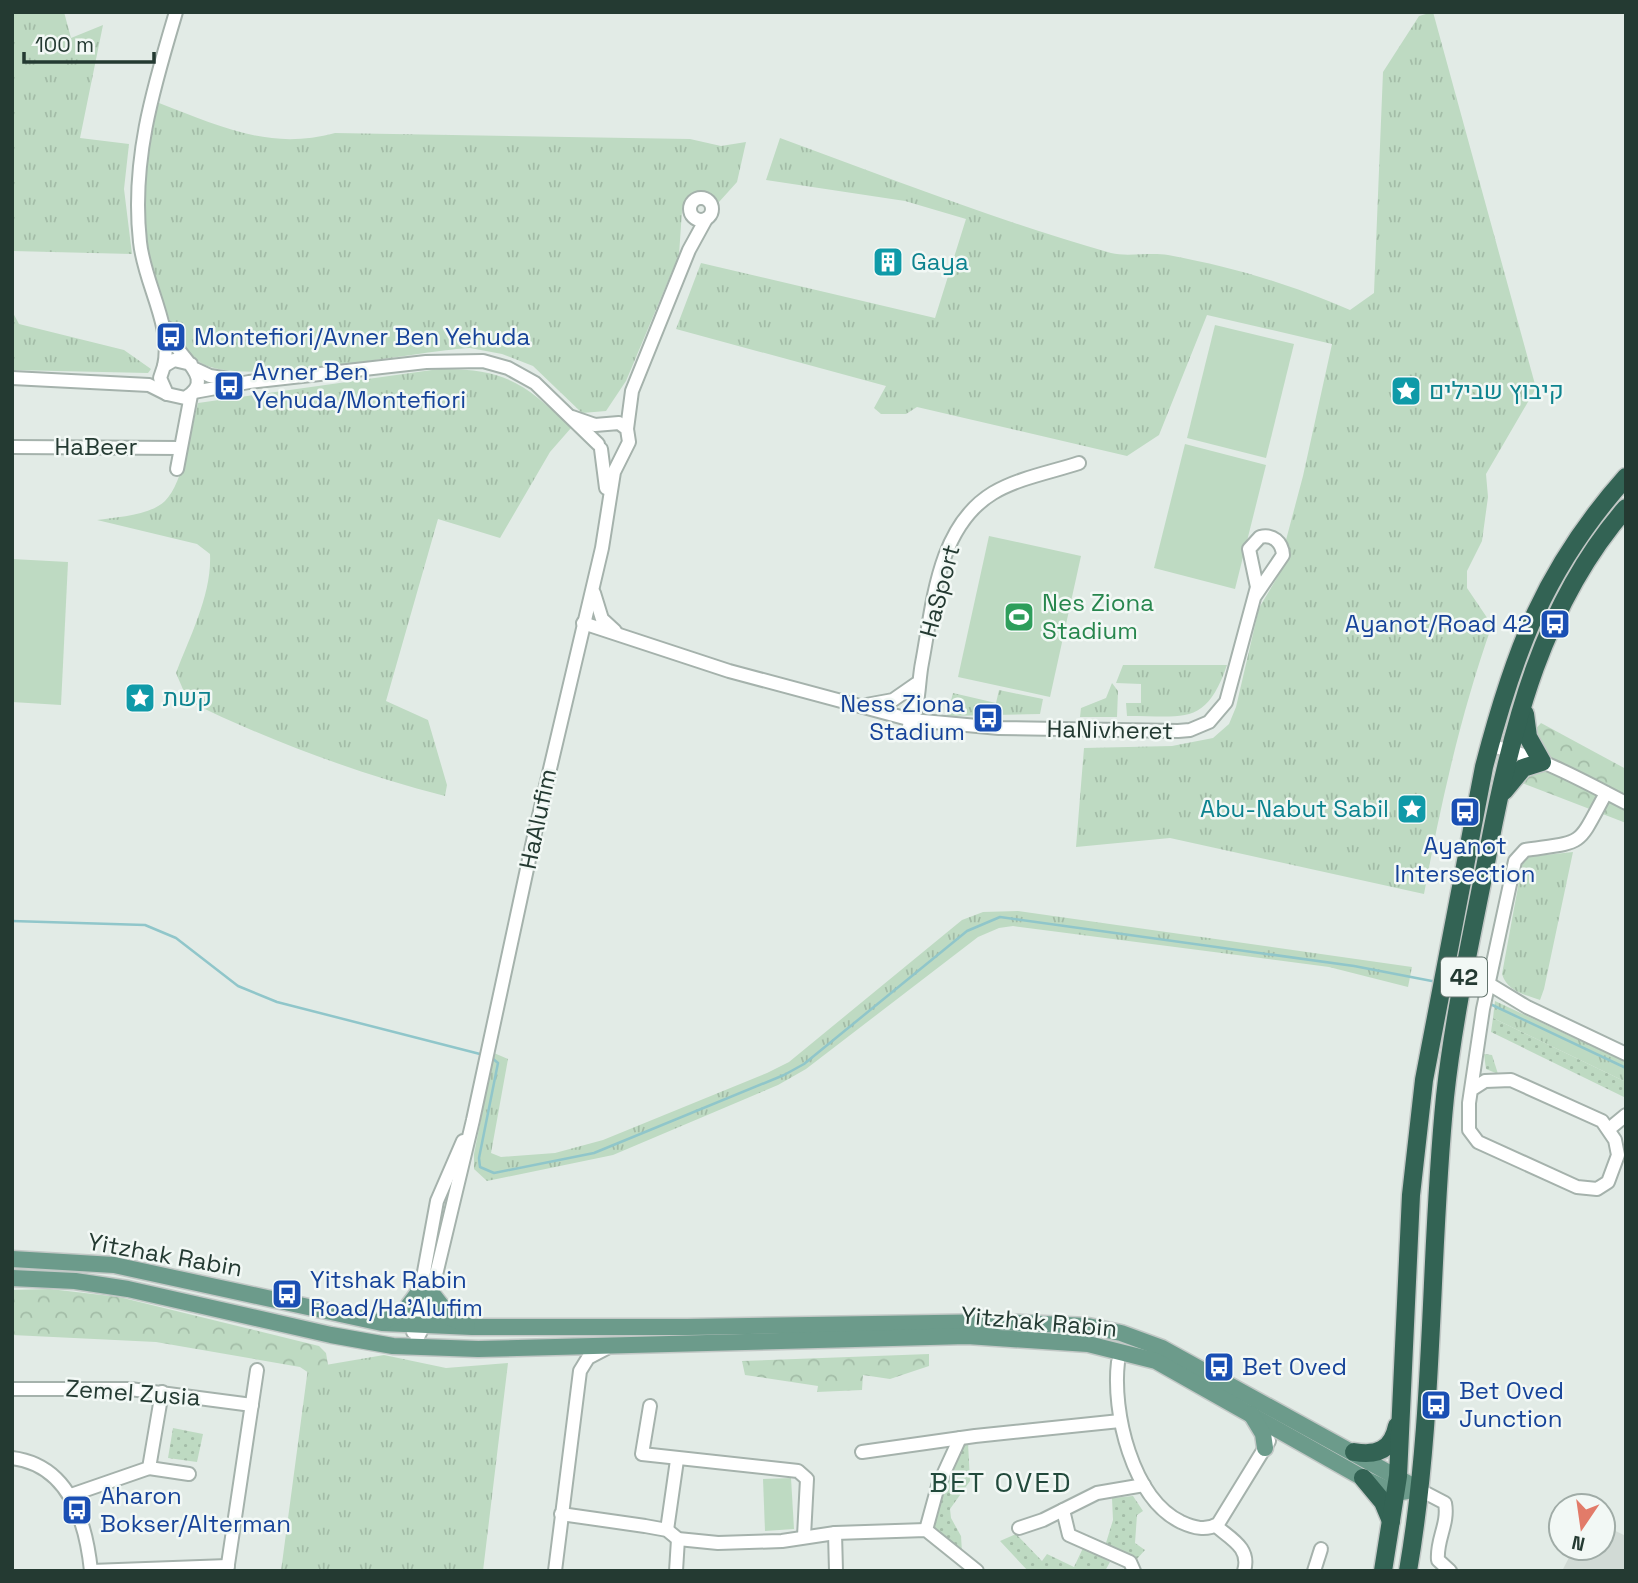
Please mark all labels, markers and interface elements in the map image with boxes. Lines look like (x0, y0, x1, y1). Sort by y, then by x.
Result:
scale bar (24, 21, 154, 65)
text: 100 m (35, 31, 94, 58)
building icon: Gaya (871, 245, 905, 279)
place label: Gaya (911, 246, 969, 277)
bus stop icon: Montefiori/Avner Ben Yehuda (154, 320, 188, 354)
place label: Montefiori/Avner Ben Yehuda (194, 321, 531, 352)
place label: Avner Ben Yehuda/Montefiori (252, 356, 466, 415)
bus stop icon: Avner Ben Yehuda/Montefiori (212, 369, 246, 403)
place icon: קיבוץ שבילים (1389, 374, 1423, 408)
place label: קיבוץ שבילים (1429, 375, 1564, 406)
street label: HaBeer (55, 431, 137, 462)
street label: HaSport (912, 541, 967, 641)
place label: Nes Ziona Stadium (1042, 587, 1154, 646)
sports icon: Nes Ziona Stadium (1002, 600, 1036, 634)
bus stop icon: Ayanot/Road 42 (1538, 607, 1572, 641)
place label: Ayanot/Road 42 (1345, 608, 1532, 639)
place icon: קשת (123, 681, 157, 715)
place label: קשת (163, 682, 212, 713)
place label: Ness Ziona Stadium (840, 688, 965, 747)
bus stop icon: Ness Ziona Stadium (971, 701, 1005, 735)
street label: HaNivheret (1046, 713, 1174, 746)
street label: HaAlufim (512, 766, 563, 872)
place icon: Abu-Nabut Sabil (1395, 792, 1429, 826)
place label: Abu-Nabut Sabil (1200, 793, 1389, 824)
bus stop icon: Ayanot Intersection (1448, 795, 1482, 829)
place label: Ayanot Intersection (1394, 830, 1536, 889)
road number: 42 (1441, 958, 1487, 996)
street label: Yitzhak Rabin (85, 1226, 245, 1283)
place label: Yitshak Rabin Road/Ha'Alufim (310, 1264, 483, 1323)
bus stop icon: Yitshak Rabin Road/Ha'Alufim (270, 1277, 304, 1311)
street label: Yitzhak Rabin (960, 1299, 1118, 1344)
bus stop icon: Bet Oved (1202, 1350, 1236, 1384)
place label: Bet Oved (1242, 1351, 1347, 1382)
street label: Zemel Zusia (64, 1372, 202, 1413)
place label: Bet Oved Junction (1459, 1375, 1564, 1434)
bus stop icon: Bet Oved Junction (1419, 1388, 1453, 1422)
district label: BET OVED (929, 1464, 1073, 1500)
place label: Aharon Bokser/Alterman (100, 1480, 291, 1539)
north arrow (1547, 1492, 1617, 1562)
bus stop icon: Aharon Bokser/Alterman (60, 1493, 94, 1527)
text: N (1569, 1529, 1587, 1557)

